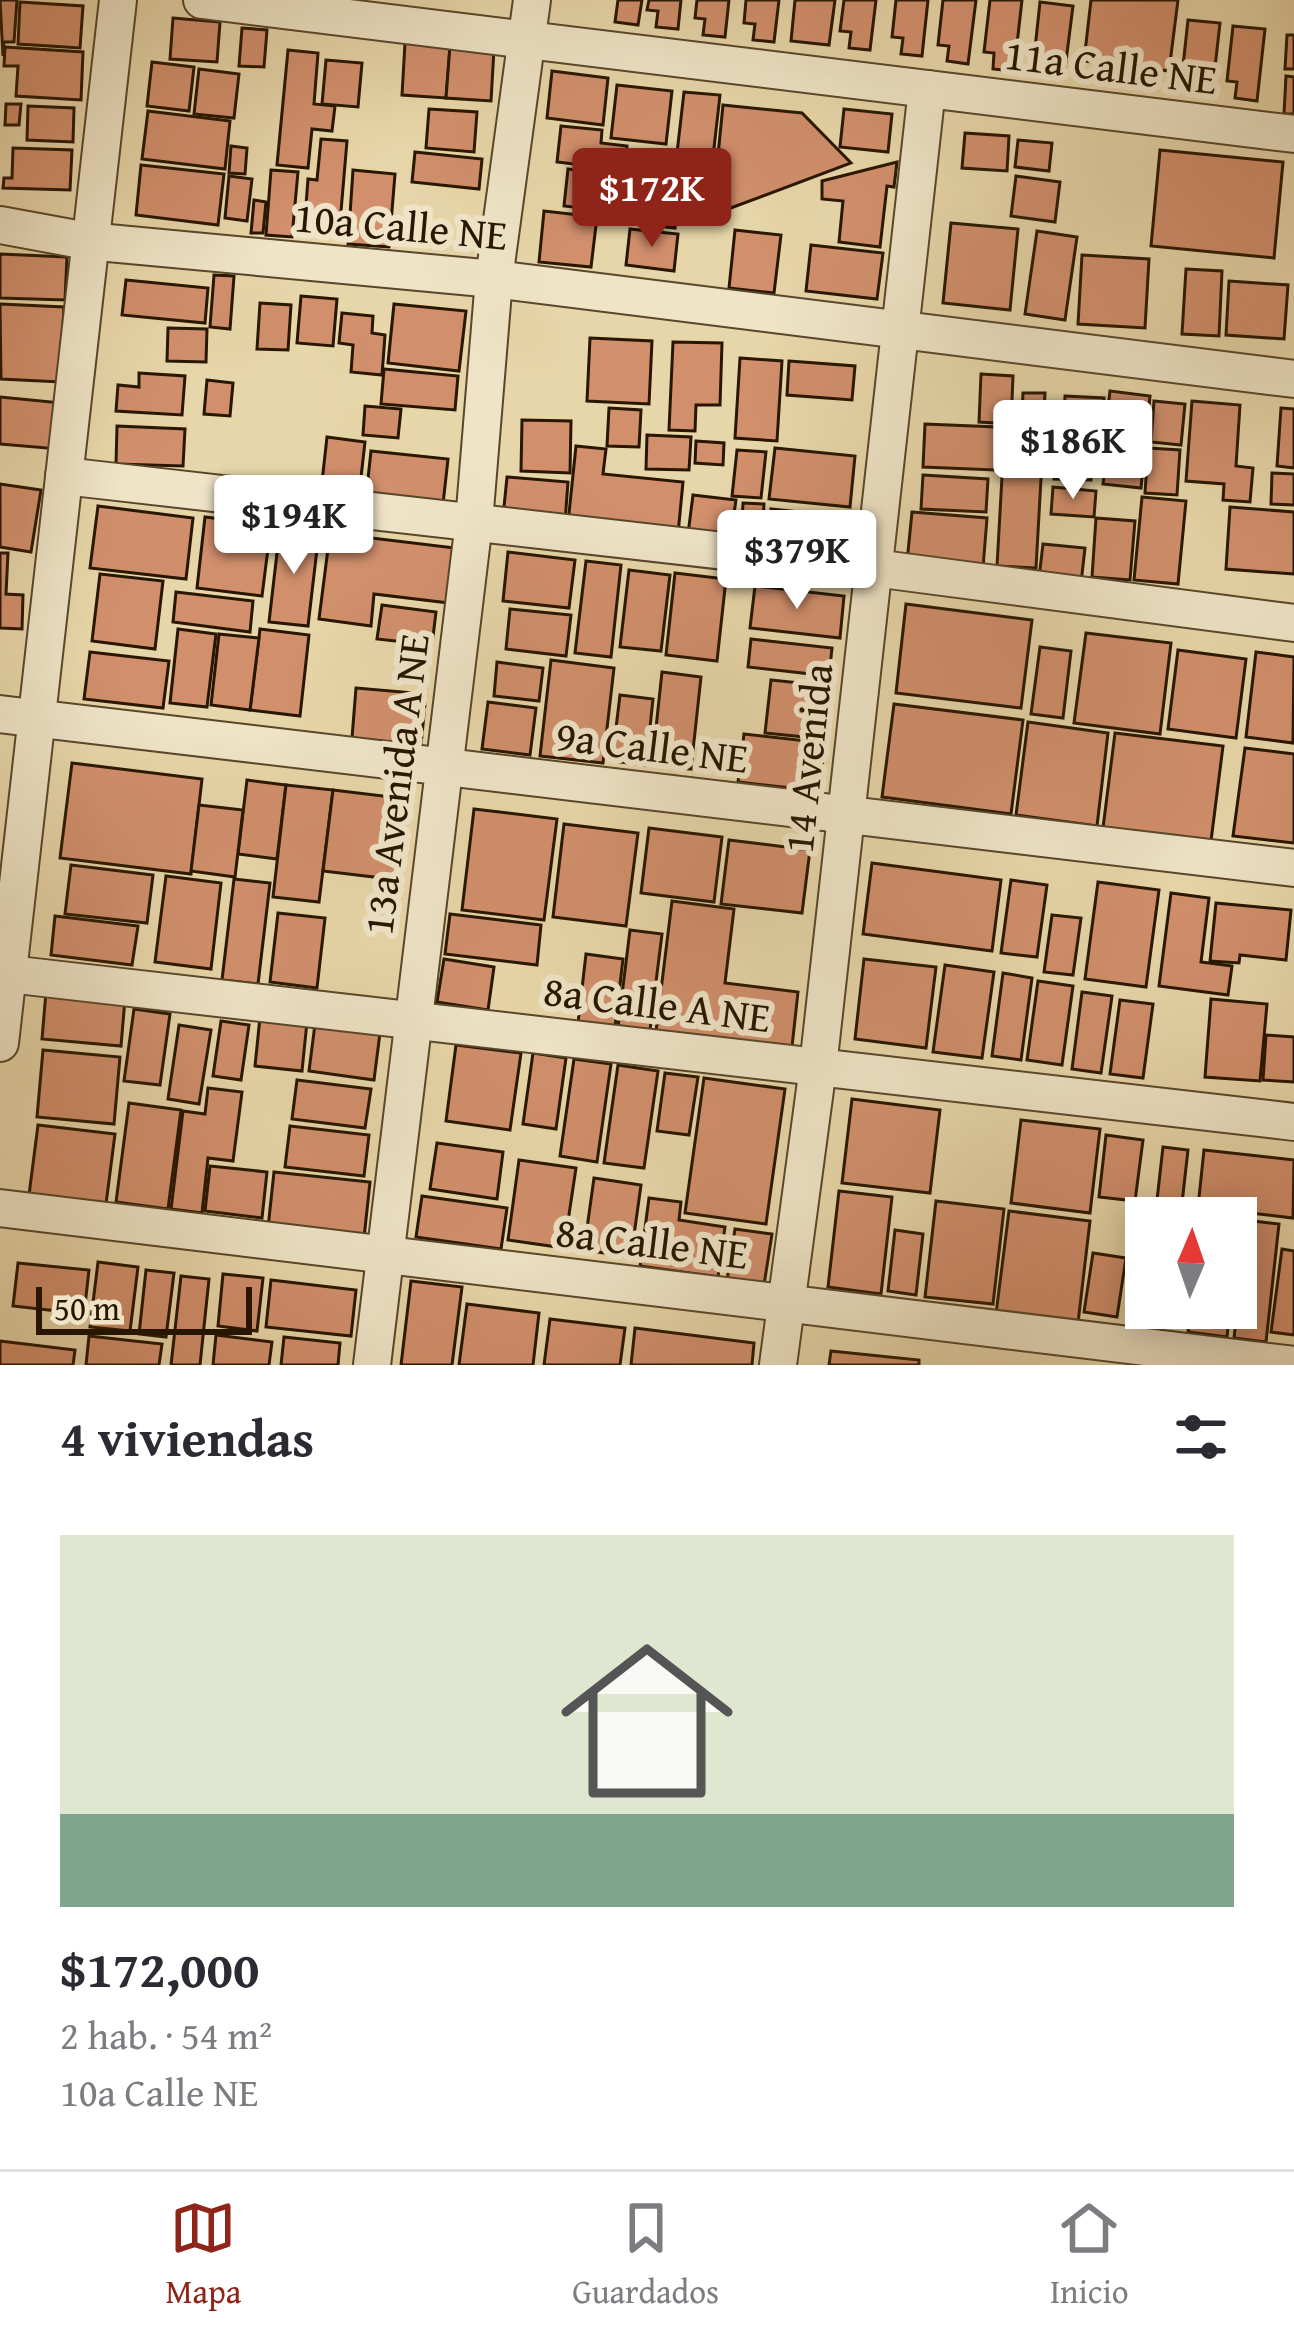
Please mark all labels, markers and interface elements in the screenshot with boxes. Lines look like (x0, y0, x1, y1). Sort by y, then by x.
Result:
street label: 11a Calle NE (1001, 23, 1221, 109)
pin: $172K (568, 148, 736, 250)
text: $172K (599, 158, 705, 215)
street label: 10a Calle NE (292, 185, 510, 265)
pin: $186K (989, 400, 1157, 502)
text: $186K (1020, 410, 1126, 467)
pin: $194K (210, 475, 378, 577)
text: $194K (241, 485, 347, 542)
pin: $379K (713, 510, 881, 612)
text: $379K (744, 520, 850, 577)
street label: 13a Avenida A NE (346, 630, 444, 938)
street label: 14 Avenida (767, 660, 847, 856)
street label: 9a Calle NE (552, 704, 752, 788)
street label: 8a Calle A NE (540, 959, 774, 1047)
north arrow (1125, 1197, 1257, 1329)
map controls (1125, 1197, 1257, 1329)
street label: 8a Calle NE (552, 1200, 752, 1284)
scale bar (36, 1281, 252, 1334)
text: 50 m (54, 1284, 120, 1332)
text: 4 viviendas (60, 1400, 314, 1475)
icon: filters (1168, 1404, 1234, 1470)
icon: home (539, 1613, 755, 1829)
text: $172,000 (60, 1931, 259, 2006)
text: 2 hab. · 54 m² (60, 2006, 272, 2063)
text: 10a Calle NE (60, 2063, 258, 2120)
tab: Mapa (165, 2195, 241, 2315)
tab: Guardados (572, 2195, 719, 2315)
tab: Inicio (1050, 2195, 1129, 2315)

